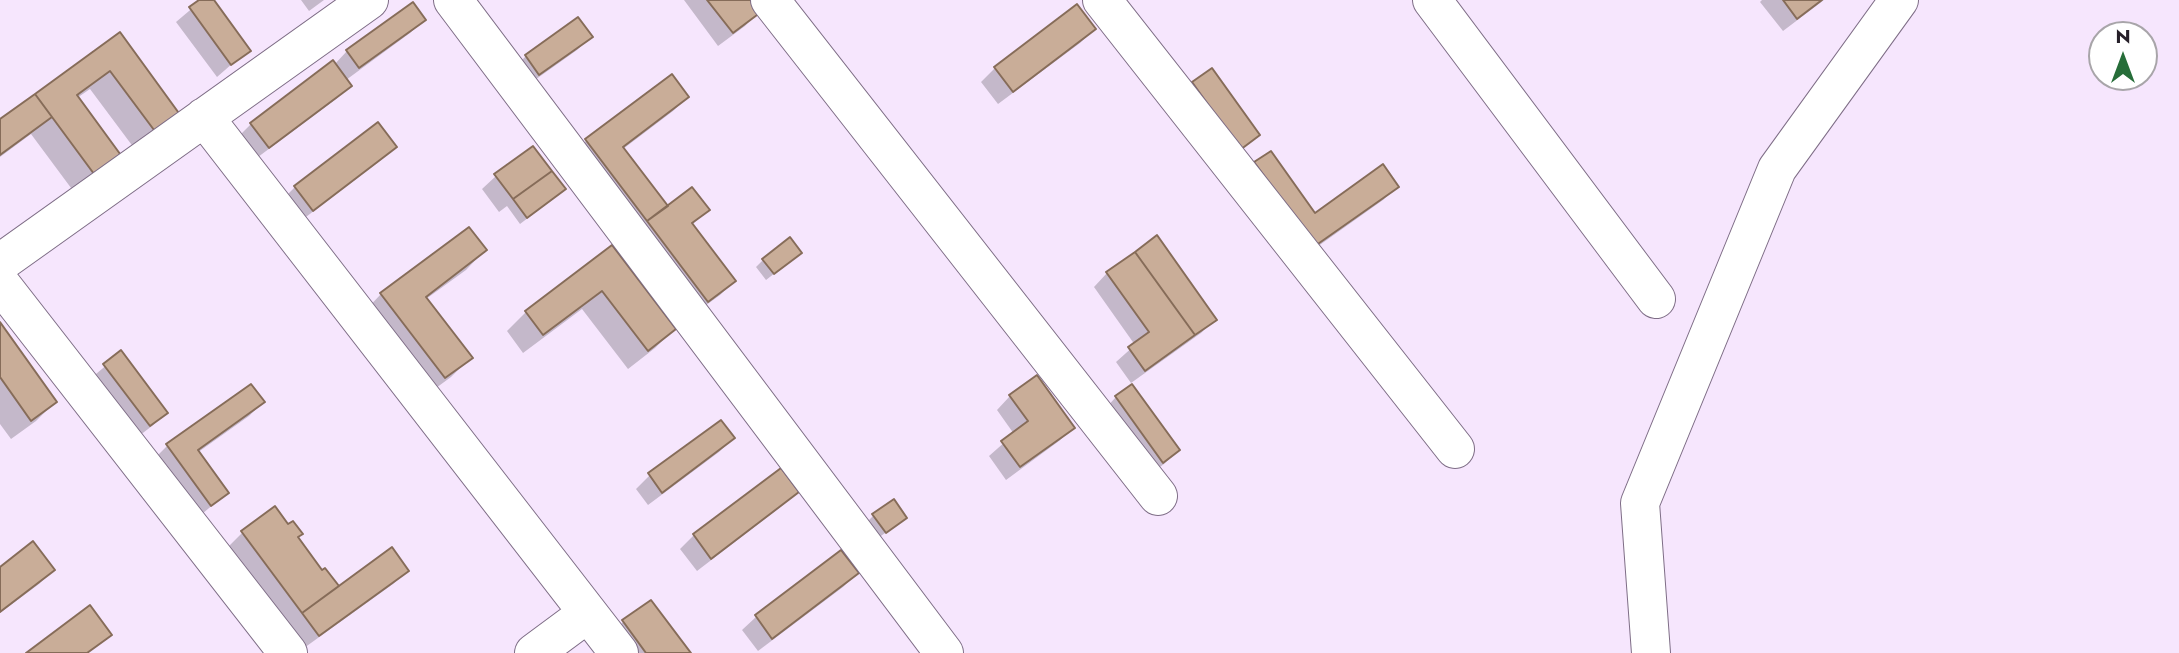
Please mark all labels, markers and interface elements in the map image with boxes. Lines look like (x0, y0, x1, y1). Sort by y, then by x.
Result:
north arrow (2088, 21, 2158, 91)
text: N (2115, 23, 2131, 50)

